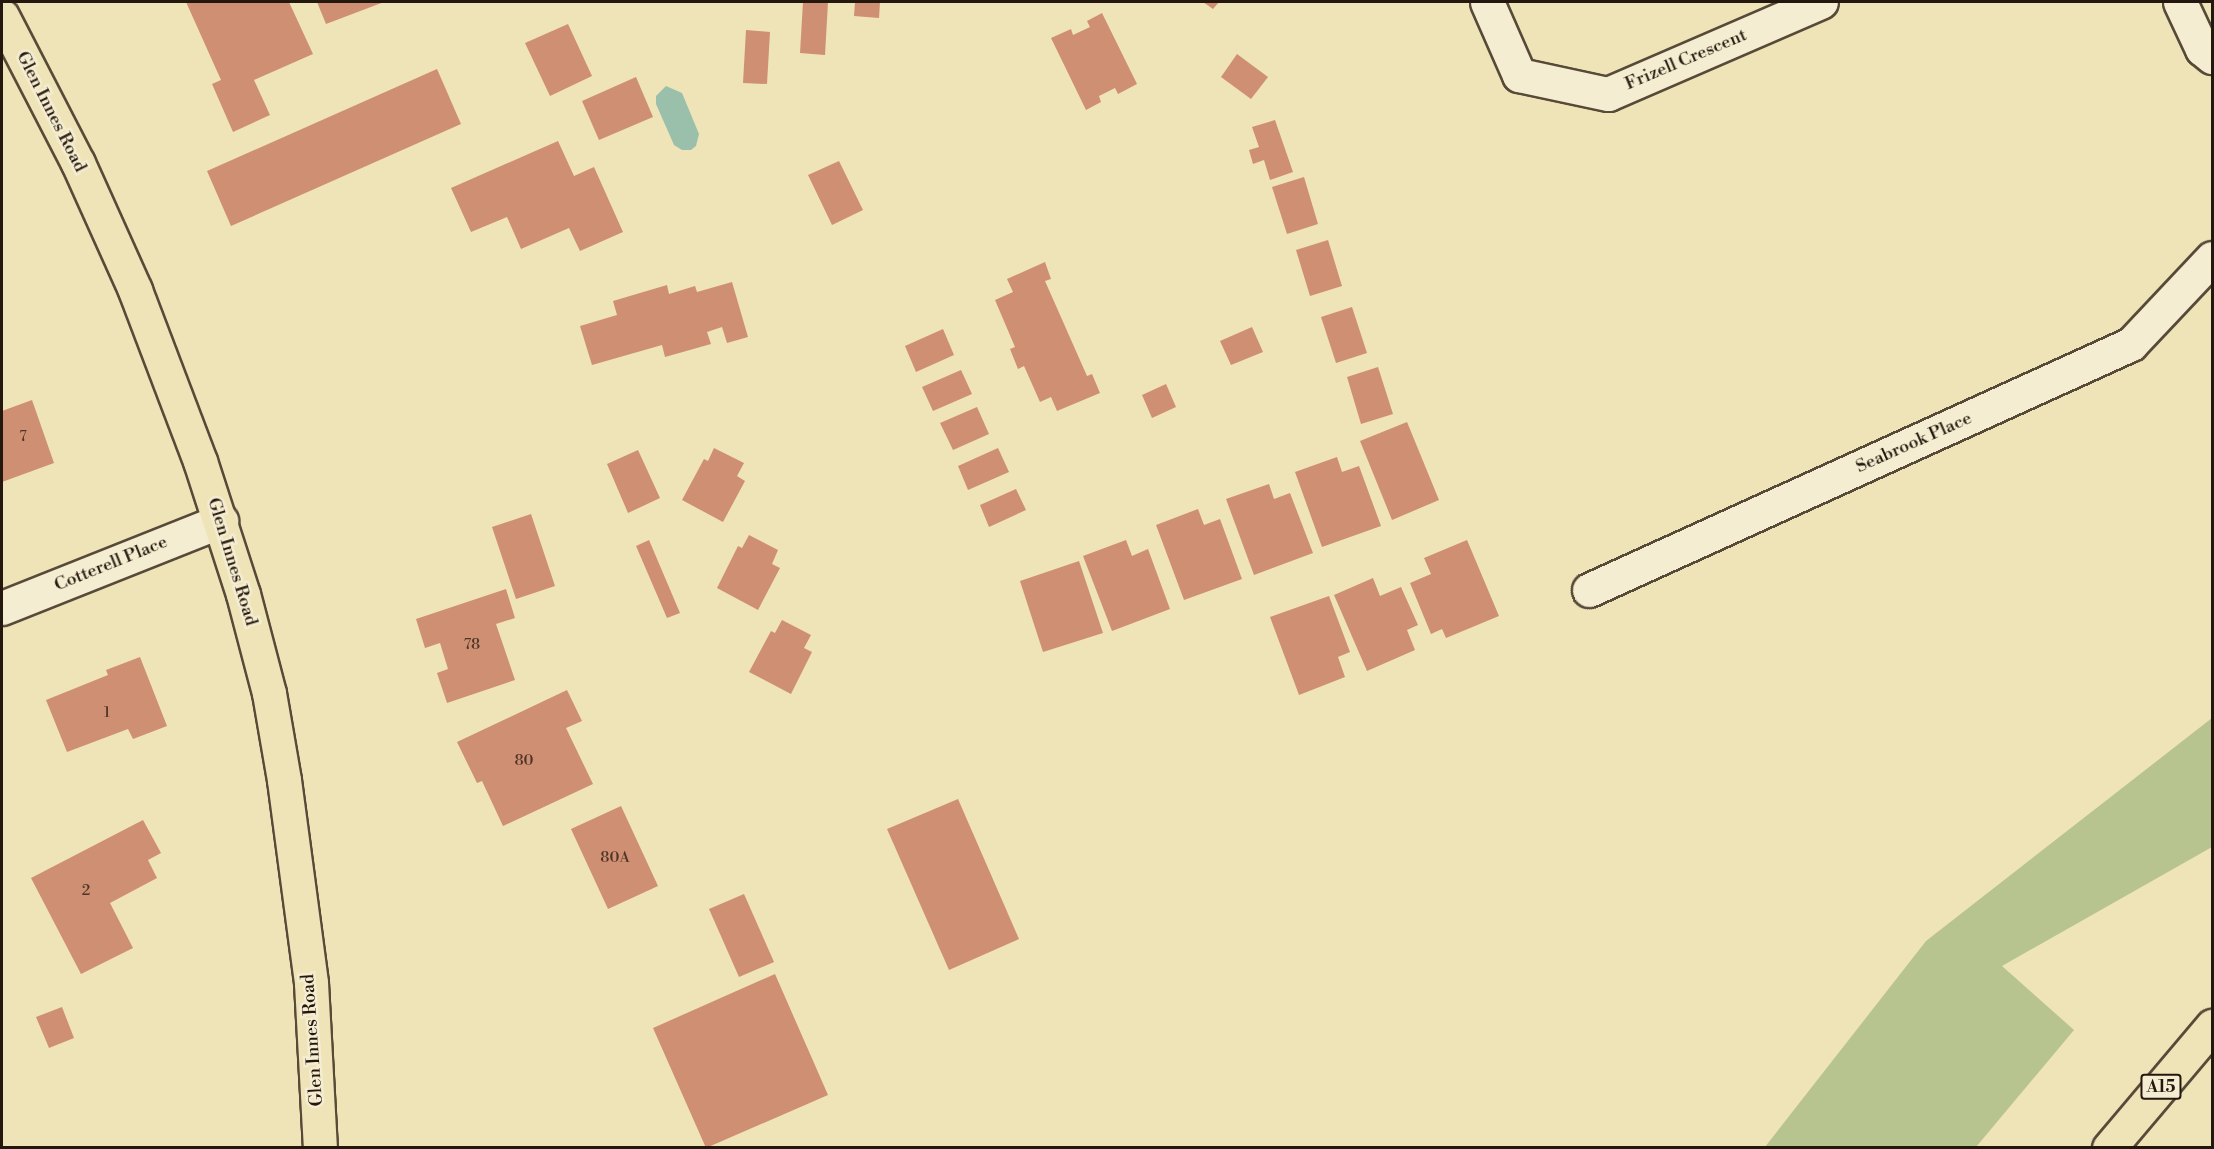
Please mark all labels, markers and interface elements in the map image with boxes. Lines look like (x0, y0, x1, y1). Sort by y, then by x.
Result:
street label: Frizell Crescent (1622, 25, 1750, 95)
street label: Glen Innes Road (11, 48, 91, 176)
street label: Seabrook Place (1853, 408, 1975, 478)
house number: 7 (19, 428, 27, 446)
street label: Glen Innes Road (202, 495, 262, 629)
street label: Cotterell Place (51, 532, 171, 596)
house number: 78 (464, 636, 480, 654)
house number: 1 (104, 704, 110, 722)
house number: 80 (514, 752, 534, 770)
house number: 80A (600, 849, 630, 867)
house number: 2 (82, 882, 90, 900)
street label: Glen Innes Road (298, 973, 328, 1107)
road number: A15 (2140, 1074, 2182, 1100)

